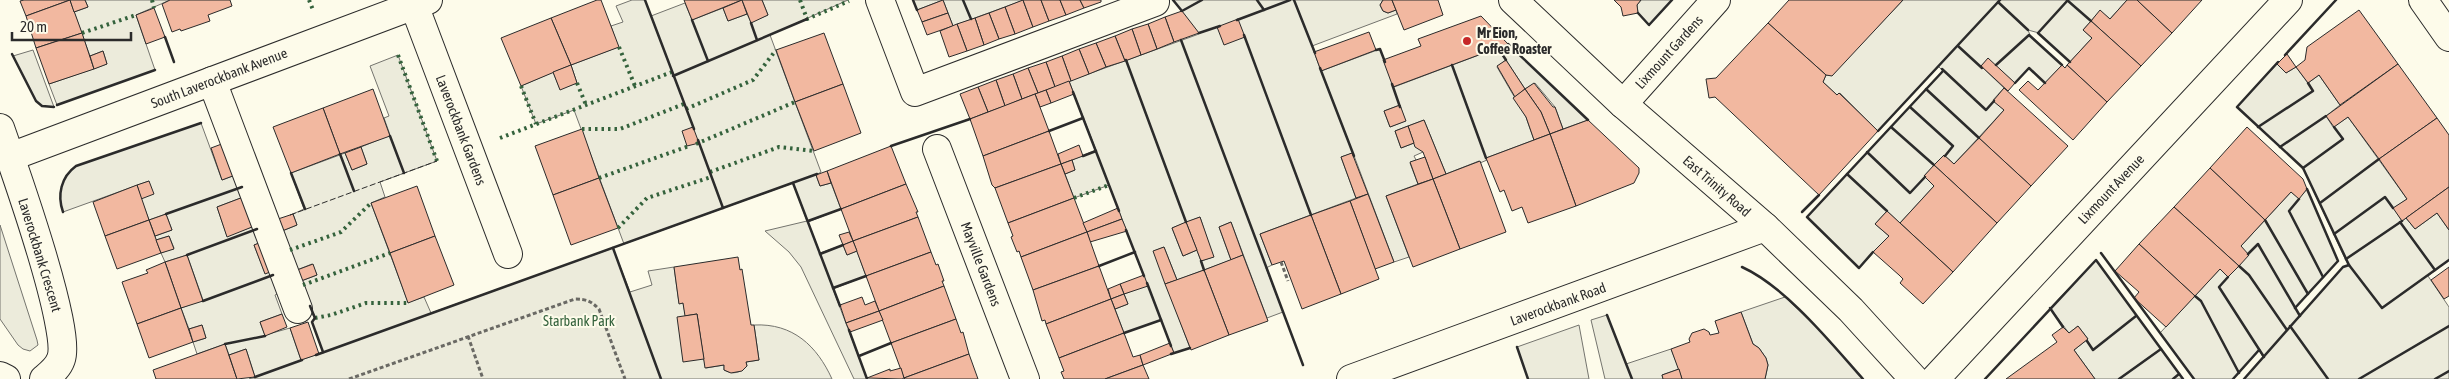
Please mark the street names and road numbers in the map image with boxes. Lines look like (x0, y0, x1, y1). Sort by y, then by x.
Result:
street label: Lixmount Gardens (1632, 12, 1706, 92)
street label: South Laverockbank Avenue (149, 45, 289, 111)
street label: Laverockbank Gardens (433, 73, 489, 187)
street label: Lixmount Avenue (2075, 151, 2147, 227)
street label: East Trinity Road (1680, 152, 1754, 220)
street label: Laverockbank Crescent (15, 196, 65, 314)
street label: Mayville Gardens (958, 220, 1004, 308)
street label: Laverockbank Road (1508, 279, 1608, 329)

